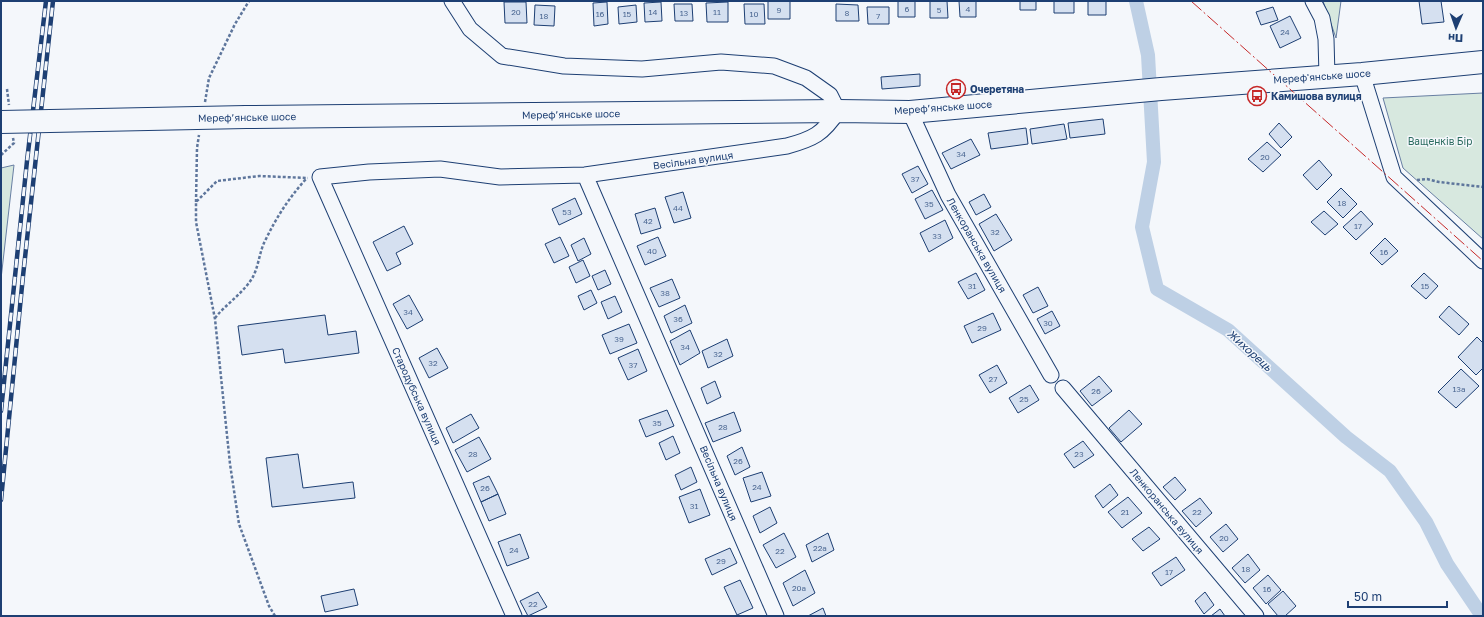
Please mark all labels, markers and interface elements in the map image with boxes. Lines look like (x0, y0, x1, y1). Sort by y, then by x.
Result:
house number: 6 (905, 4, 910, 14)
house number: 4 (966, 4, 971, 14)
house number: 9 (777, 5, 782, 15)
house number: 5 (937, 5, 942, 15)
house number: 20 (511, 7, 521, 17)
house number: 14 (649, 7, 657, 17)
house number: 11 (713, 7, 721, 17)
house number: 13 (680, 8, 689, 18)
house number: 8 (845, 8, 850, 18)
north arrow (1436, 8, 1476, 48)
house number: 16 (596, 9, 605, 19)
house number: 15 (623, 9, 632, 19)
house number: 10 (750, 9, 758, 19)
house number: 18 (540, 11, 548, 21)
house number: 7 (876, 11, 880, 21)
house number: 24 (1280, 27, 1290, 37)
text: Пн (1448, 32, 1463, 45)
street label: Мереф'янське шосе (1273, 67, 1371, 85)
bus stop icon: Очеретяна (945, 78, 967, 100)
place label: Очеретяна (970, 83, 1024, 95)
bus stop icon: Камишова вулиця (1246, 85, 1268, 107)
place label: Камишова вулиця (1271, 90, 1362, 102)
street label: Мереф’янське шосе (894, 98, 993, 116)
street label: Мереф’янське шосе (522, 107, 620, 121)
street label: Мереф’янське шосе (198, 110, 296, 124)
park label: Ващенків Бір (1408, 135, 1472, 147)
street label: Весільна вулиця (652, 148, 734, 172)
house number: 34 (956, 149, 966, 159)
house number: 20 (1260, 152, 1270, 162)
house number: 37 (911, 174, 919, 184)
street label: Ленкоранська вулиця (945, 195, 1009, 295)
house number: 18 (1338, 198, 1346, 208)
house number: 35 (924, 199, 934, 209)
house number: 44 (673, 203, 683, 213)
house number: 53 (562, 207, 572, 217)
house number: 42 (643, 216, 653, 226)
house number: 17 (1354, 221, 1362, 231)
house number: 32 (990, 227, 1000, 237)
house number: 33 (932, 231, 942, 241)
house number: 40 (647, 246, 657, 256)
house number: 16 (1380, 247, 1389, 257)
house number: 31 (968, 281, 976, 291)
house number: 15 (1421, 281, 1430, 291)
house number: 38 (660, 288, 670, 298)
house number: 34 (403, 307, 413, 317)
house number: 36 (673, 314, 683, 324)
house number: 30 (1043, 318, 1053, 328)
house number: 29 (977, 323, 987, 333)
water label: Жихорець (1224, 327, 1276, 375)
house number: 39 (614, 334, 624, 344)
house number: 34 (680, 342, 690, 352)
street label: Стародубська вулиця (390, 345, 444, 447)
house number: 32 (713, 349, 723, 359)
house number: 32 (428, 358, 438, 368)
house number: 37 (629, 360, 637, 370)
house number: 27 (989, 374, 997, 384)
house number: 13а (1452, 384, 1466, 394)
house number: 26 (1091, 386, 1101, 396)
house number: 25 (1019, 394, 1029, 404)
house number: 35 (652, 418, 662, 428)
house number: 28 (718, 422, 728, 432)
street label: Весільна вулиця (698, 443, 740, 523)
house number: 28 (468, 449, 478, 459)
house number: 23 (1074, 449, 1084, 459)
house number: 26 (733, 456, 743, 466)
street label: Ленкоранська вулиця (1128, 466, 1206, 556)
house number: 24 (752, 482, 762, 492)
house number: 26 (480, 483, 490, 493)
house number: 31 (690, 501, 698, 511)
house number: 21 (1121, 507, 1129, 517)
house number: 22 (1192, 507, 1202, 517)
house number: 20 (1219, 533, 1229, 543)
house number: 22а (813, 543, 827, 553)
house number: 24 (509, 545, 519, 555)
house number: 22 (775, 546, 785, 556)
house number: 29 (716, 556, 726, 566)
house number: 18 (1242, 564, 1250, 574)
house number: 17 (1165, 567, 1173, 577)
house number: 20а (792, 583, 806, 593)
scale bar (1348, 583, 1447, 609)
house number: 16 (1263, 584, 1272, 594)
text: 50 m (1354, 589, 1382, 604)
house number: 22 (528, 599, 538, 609)

